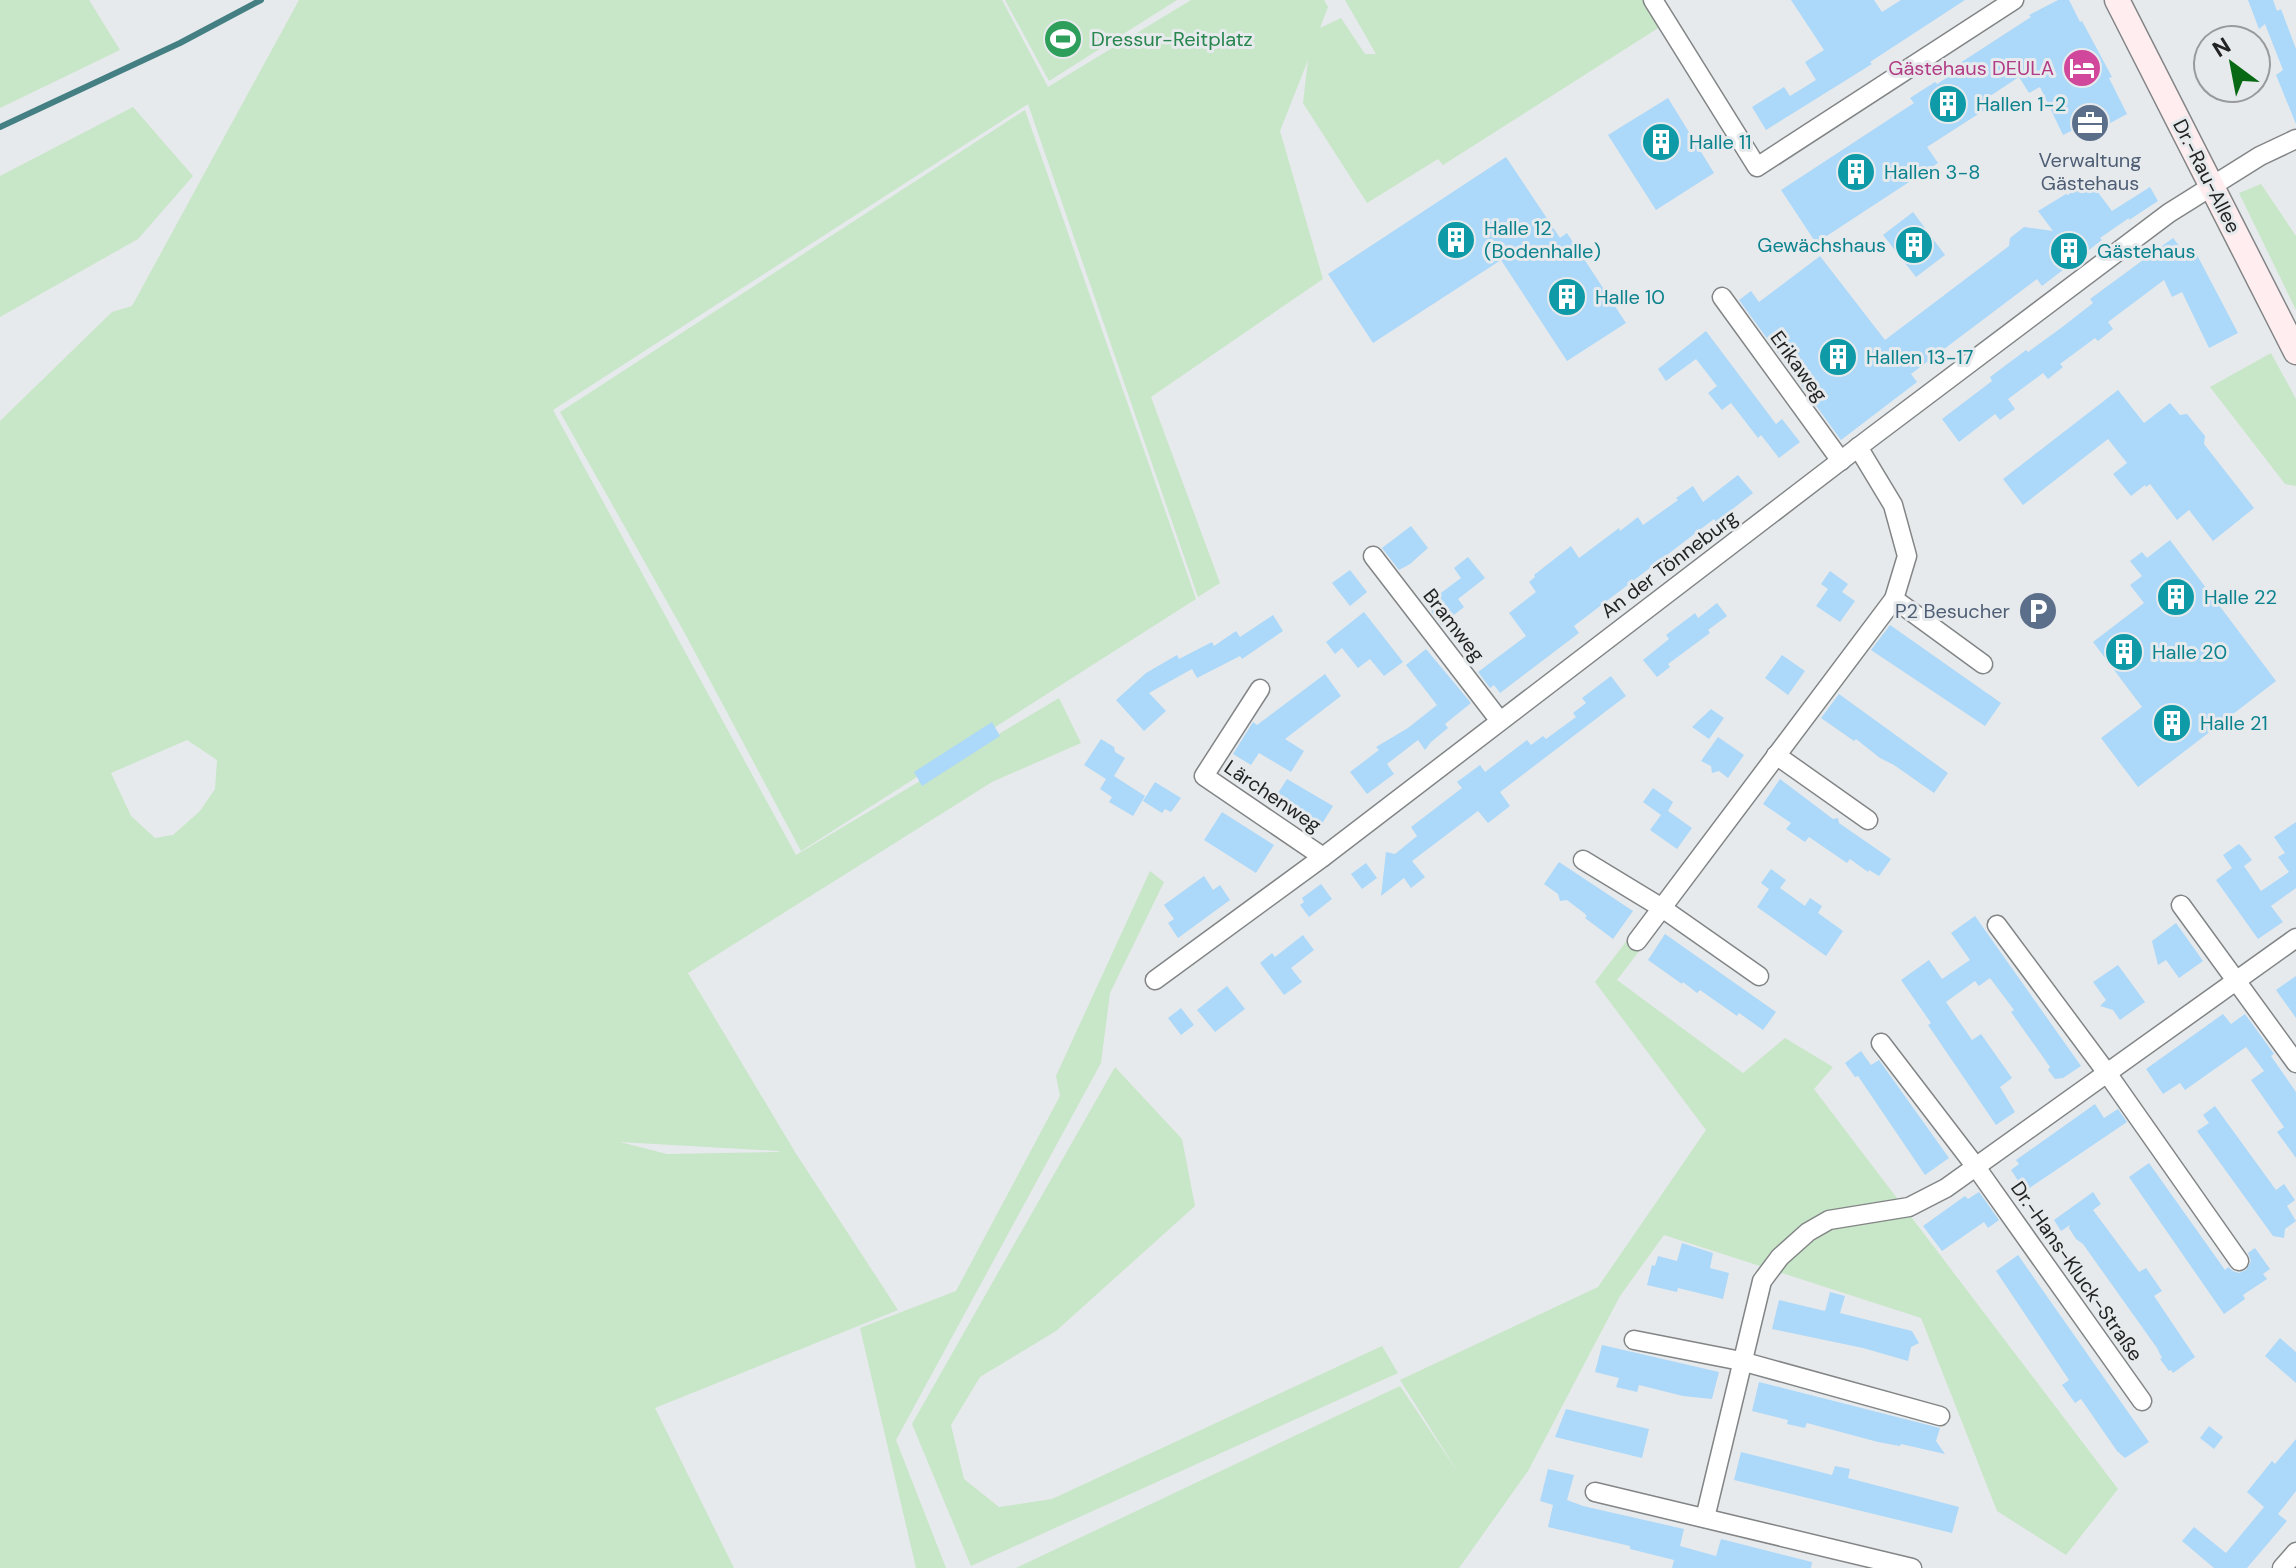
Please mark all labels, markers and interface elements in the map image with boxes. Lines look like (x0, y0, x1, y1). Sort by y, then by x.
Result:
sports icon: Dressur-Reitplatz (1042, 18, 1084, 60)
north arrow (2192, 24, 2272, 104)
place label: Dressur-Reitplatz (1091, 26, 1253, 52)
text: N (2207, 31, 2236, 64)
hotel icon: Gästehaus DEULA (2061, 47, 2103, 89)
place label: Gästehaus DEULA (1888, 55, 2054, 81)
building icon: Hallen 1-2 (1927, 83, 1969, 125)
place label: Hallen 1-2 (1976, 91, 2066, 117)
office icon: Verwaltung Gästehaus (2069, 102, 2111, 144)
street label: Dr.-Rau-Allee (2167, 115, 2247, 237)
building icon: Halle 11 (1640, 121, 1682, 163)
place label: Halle 11 (1689, 129, 1752, 155)
place label: Verwaltung Gästehaus (2038, 147, 2142, 196)
building icon: Hallen 3-8 (1835, 151, 1877, 193)
place label: Hallen 3-8 (1884, 159, 1980, 185)
place label: Halle 12 (Bodenhalle) (1484, 215, 1601, 264)
building icon: Halle 12 (Bodenhalle) (1435, 219, 1477, 261)
building icon: Gewächshaus (1893, 224, 1935, 266)
building icon: Gästehaus (2048, 230, 2090, 272)
place label: Gewächshaus (1757, 232, 1886, 258)
place label: Gästehaus (2097, 238, 2195, 264)
building icon: Halle 10 (1546, 276, 1588, 318)
place label: Halle 10 (1595, 284, 1665, 310)
street label: Erikaweg (1765, 325, 1833, 407)
building icon: Hallen 13-17 (1817, 336, 1859, 378)
place label: Hallen 13-17 (1866, 344, 1973, 370)
street label: An der Tönneburg (1595, 504, 1743, 624)
building icon: Halle 22 (2155, 576, 2197, 618)
street label: Bramweg (1417, 583, 1491, 667)
place label: Halle 22 (2204, 584, 2277, 610)
parking icon: P2 Besucher (2017, 590, 2059, 632)
place label: P2 Besucher (1895, 598, 2010, 624)
building icon: Halle 20 (2103, 631, 2145, 673)
place label: Halle 20 (2152, 639, 2227, 665)
building icon: Halle 21 (2151, 702, 2193, 744)
place label: Halle 21 (2200, 710, 2268, 736)
street label: Lärchenweg (1219, 754, 1327, 838)
street label: Dr.-Hans-Kluck-Straße (2005, 1176, 2149, 1366)

